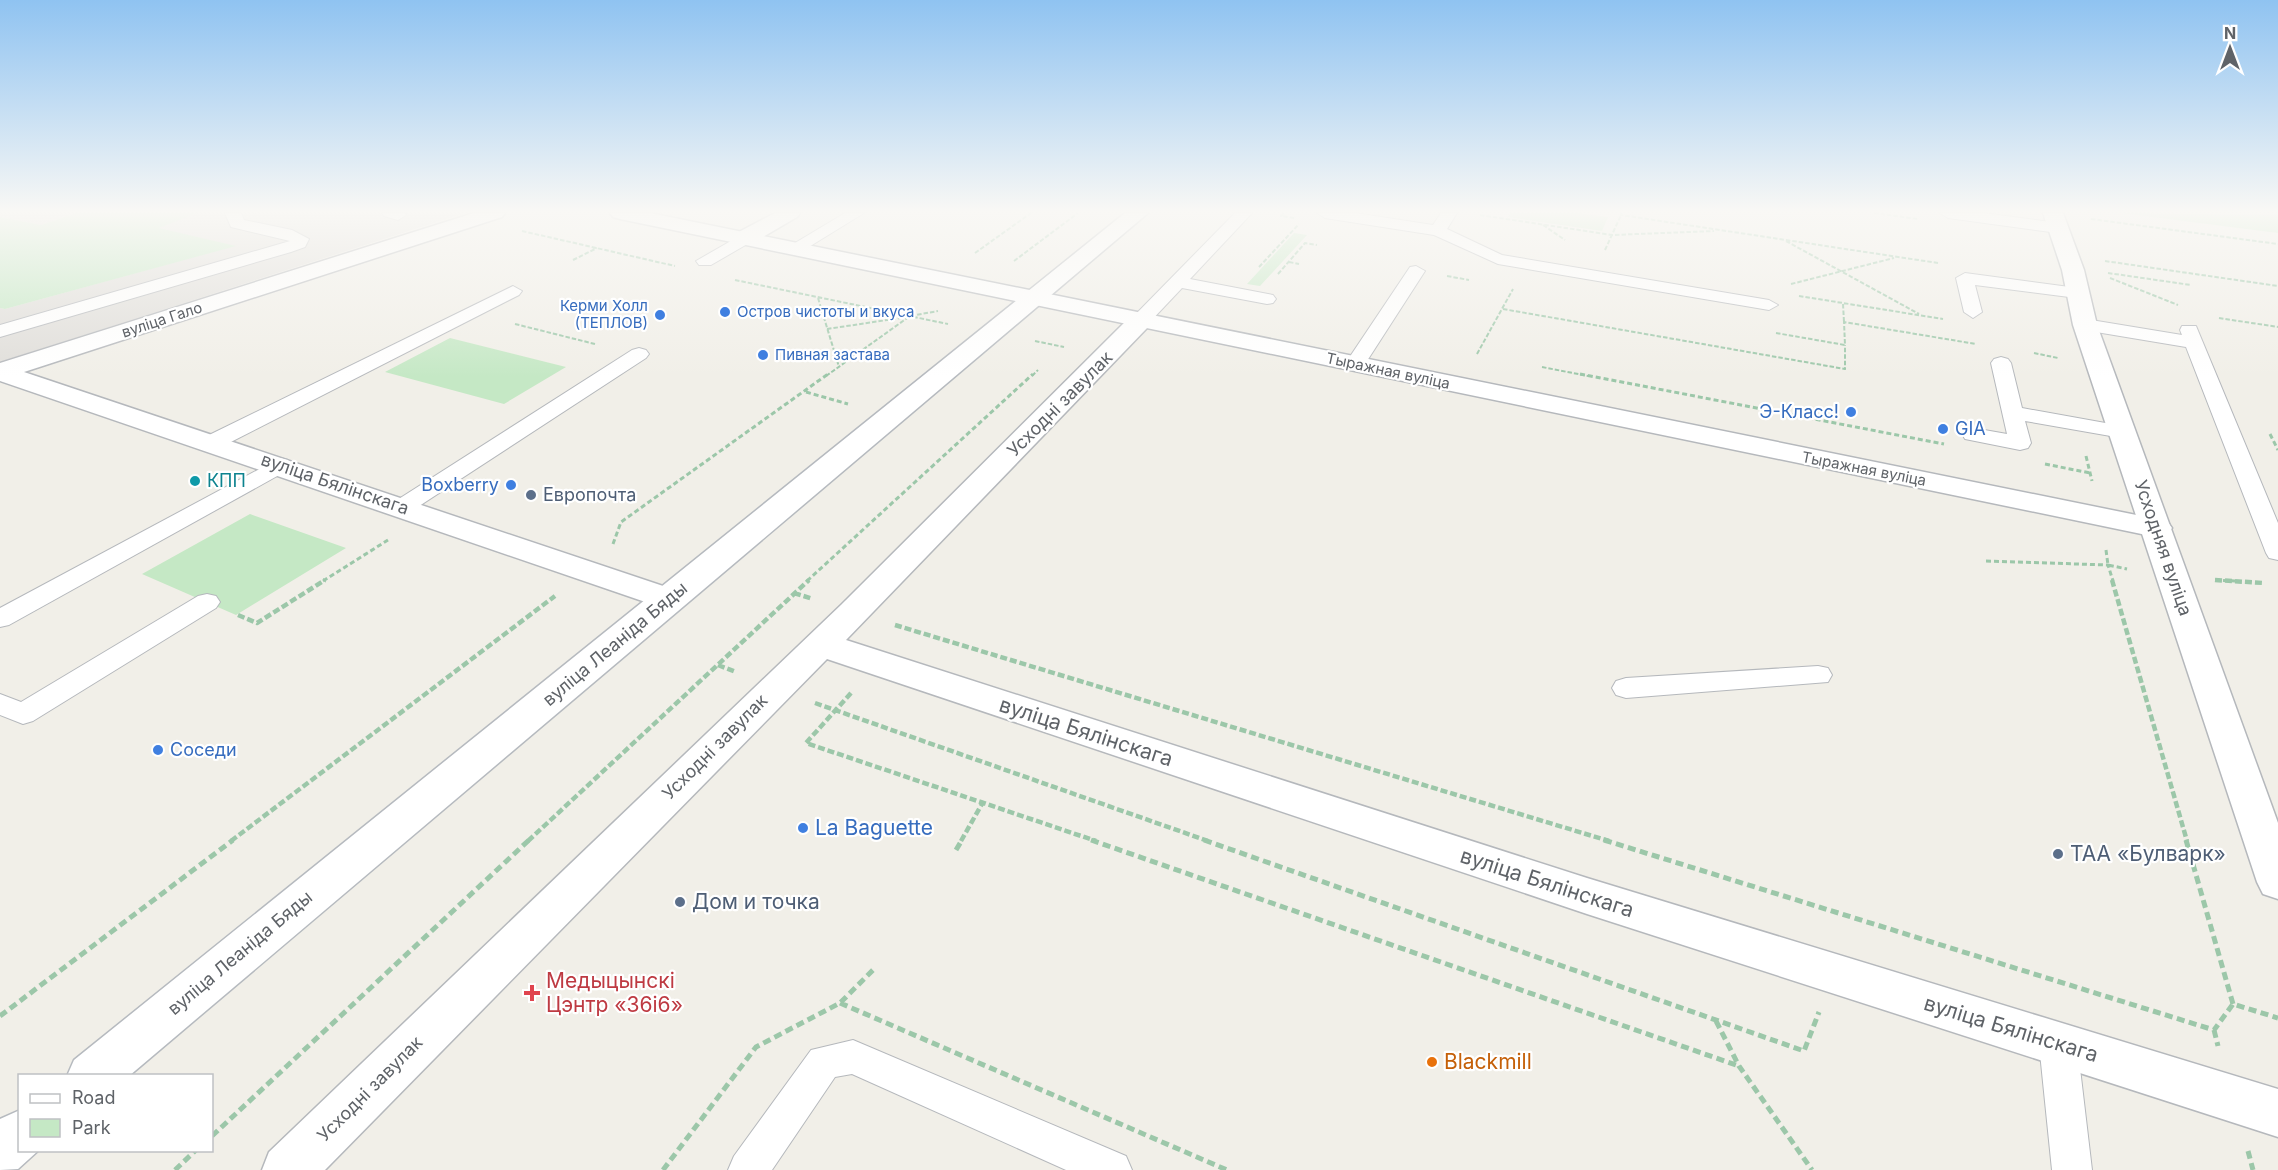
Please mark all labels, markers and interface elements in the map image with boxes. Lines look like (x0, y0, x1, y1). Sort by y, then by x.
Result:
north arrow (2200, 18, 2260, 78)
text: N (2224, 23, 2236, 43)
place label: Керми Холл (ТЕПЛОВ) (560, 296, 648, 332)
street label: вуліца Гало (119, 298, 205, 341)
place label: Остров чистоты и вкуса (737, 302, 914, 321)
marker: Остров чистоты и вкуса (718, 305, 732, 319)
marker: Керми Холл (ТЕПЛОВ) (653, 308, 667, 322)
place label: Пивная застава (775, 345, 890, 364)
street label: Усходні завулак (1003, 347, 1117, 461)
marker: Пивная застава (756, 348, 770, 362)
street label: Тыражная вуліца (1324, 348, 1452, 393)
place label: Э-Класс! (1759, 401, 1839, 422)
marker: Э-Класс! (1844, 405, 1858, 419)
place label: GIA (1955, 418, 1986, 439)
marker: GIA (1936, 422, 1950, 436)
street label: Тыражная вуліца (1800, 447, 1928, 490)
street label: вуліца Бялінскага (258, 448, 412, 519)
place label: КПП (207, 470, 246, 491)
marker: КПП (188, 474, 202, 488)
place label: Boxberry (421, 474, 499, 495)
street label: Усходняя вуліца (2130, 477, 2197, 618)
marker: Boxberry (504, 478, 518, 492)
place label: Европочта (543, 484, 636, 505)
marker: Европочта (524, 488, 538, 502)
street label: вуліца Леаніда Бяды (538, 577, 691, 710)
street label: Усходні завулак (658, 690, 772, 804)
street label: вуліца Бялінскага (996, 692, 1176, 771)
place label: Соседи (170, 739, 237, 760)
marker: Соседи (151, 743, 165, 757)
place label: La Baguette (815, 815, 933, 840)
marker: La Baguette (796, 821, 810, 835)
place label: ТАА «Булварк» (2070, 841, 2226, 866)
street label: вуліца Бялінскага (1457, 843, 1637, 922)
marker: ТАА «Булварк» (2051, 847, 2065, 861)
street label: вуліца Леаніда Бяды (163, 886, 316, 1019)
place label: Дом и точка (692, 889, 820, 914)
marker: Дом и точка (673, 895, 687, 909)
place label: Медыцынскі Цэнтр «36і6» (546, 968, 683, 1017)
marker: Медыцынскі Цэнтр «36і6» (523, 984, 541, 1002)
street label: вуліца Бялінскага (1921, 990, 2101, 1067)
street label: Усходні завулак (313, 1032, 427, 1146)
place label: Blackmill (1444, 1049, 1532, 1074)
marker: Blackmill (1425, 1055, 1439, 1069)
legend (18, 1074, 213, 1152)
text: Road (72, 1087, 115, 1108)
text: Park (72, 1117, 111, 1138)

